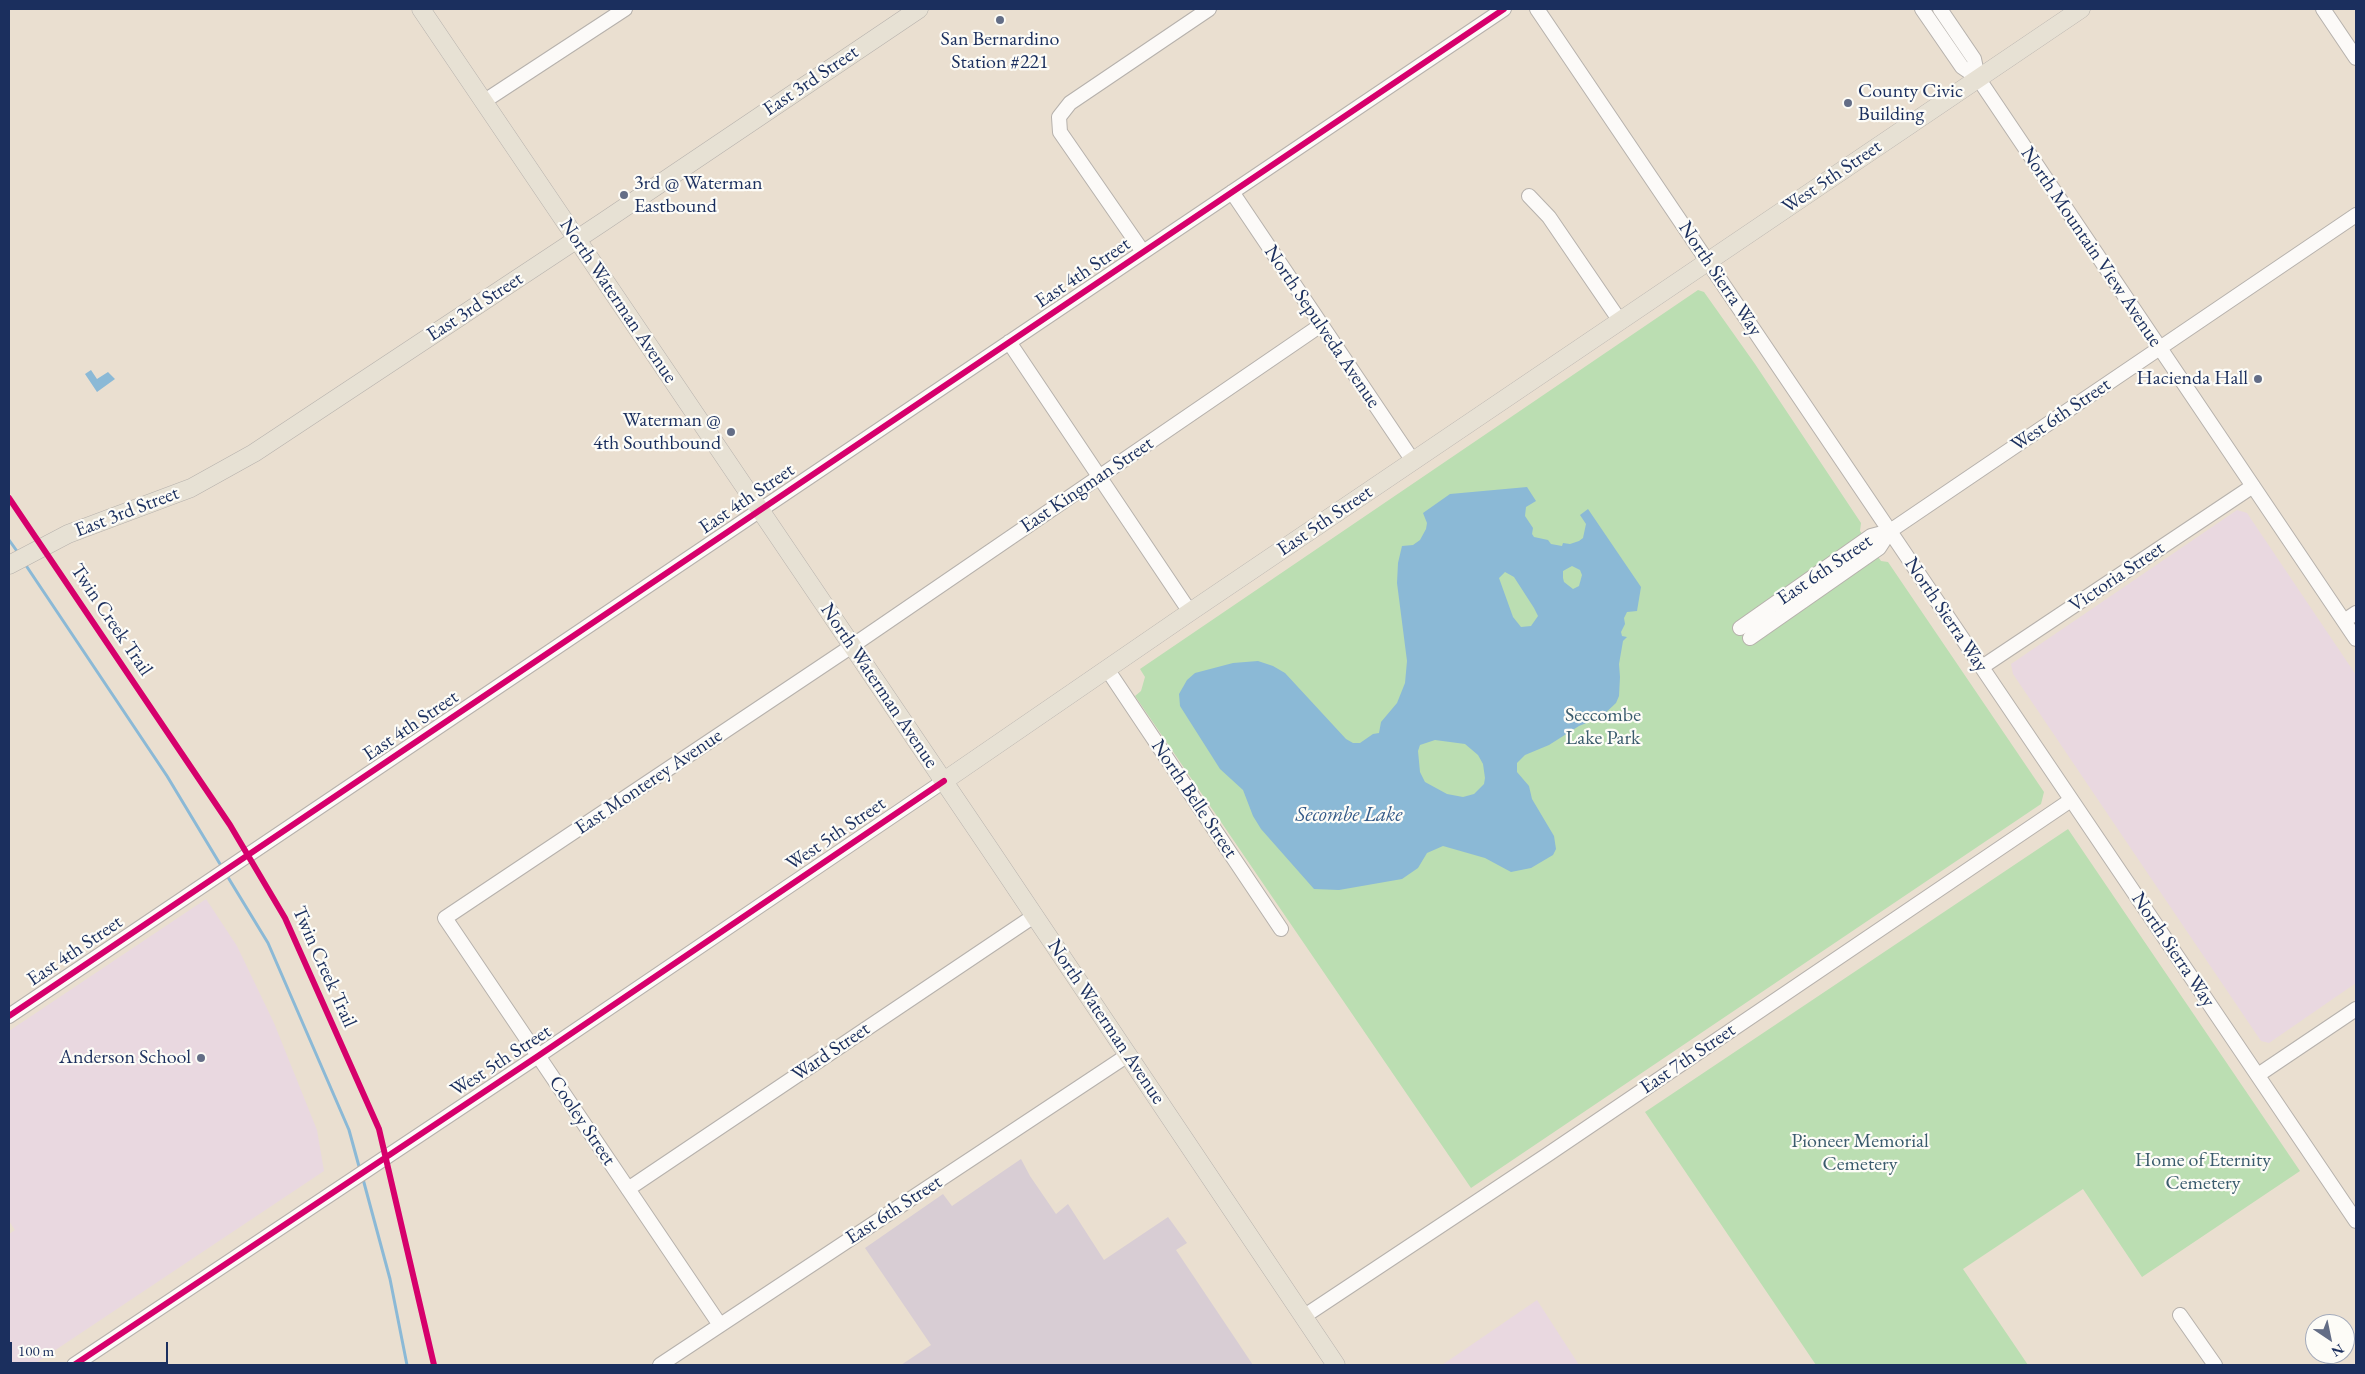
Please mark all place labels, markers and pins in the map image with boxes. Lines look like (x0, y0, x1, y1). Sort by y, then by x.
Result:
marker: San Bernardino Station #221 (994, 14, 1006, 26)
place label: San Bernardino Station #221 (941, 28, 1059, 75)
place label: County Civic Building (1858, 80, 1963, 127)
marker: County Civic Building (1842, 97, 1854, 109)
place label: 3rd @ Waterman Eastbound (634, 172, 763, 219)
marker: 3rd @ Waterman Eastbound (618, 189, 630, 201)
place label: Hacienda Hall (2137, 367, 2248, 391)
marker: Hacienda Hall (2252, 373, 2264, 385)
place label: Waterman @ 4th Southbound (593, 409, 721, 456)
marker: Waterman @ 4th Southbound (725, 426, 737, 438)
place label: Anderson School (59, 1046, 191, 1070)
marker: Anderson School (195, 1052, 207, 1064)

